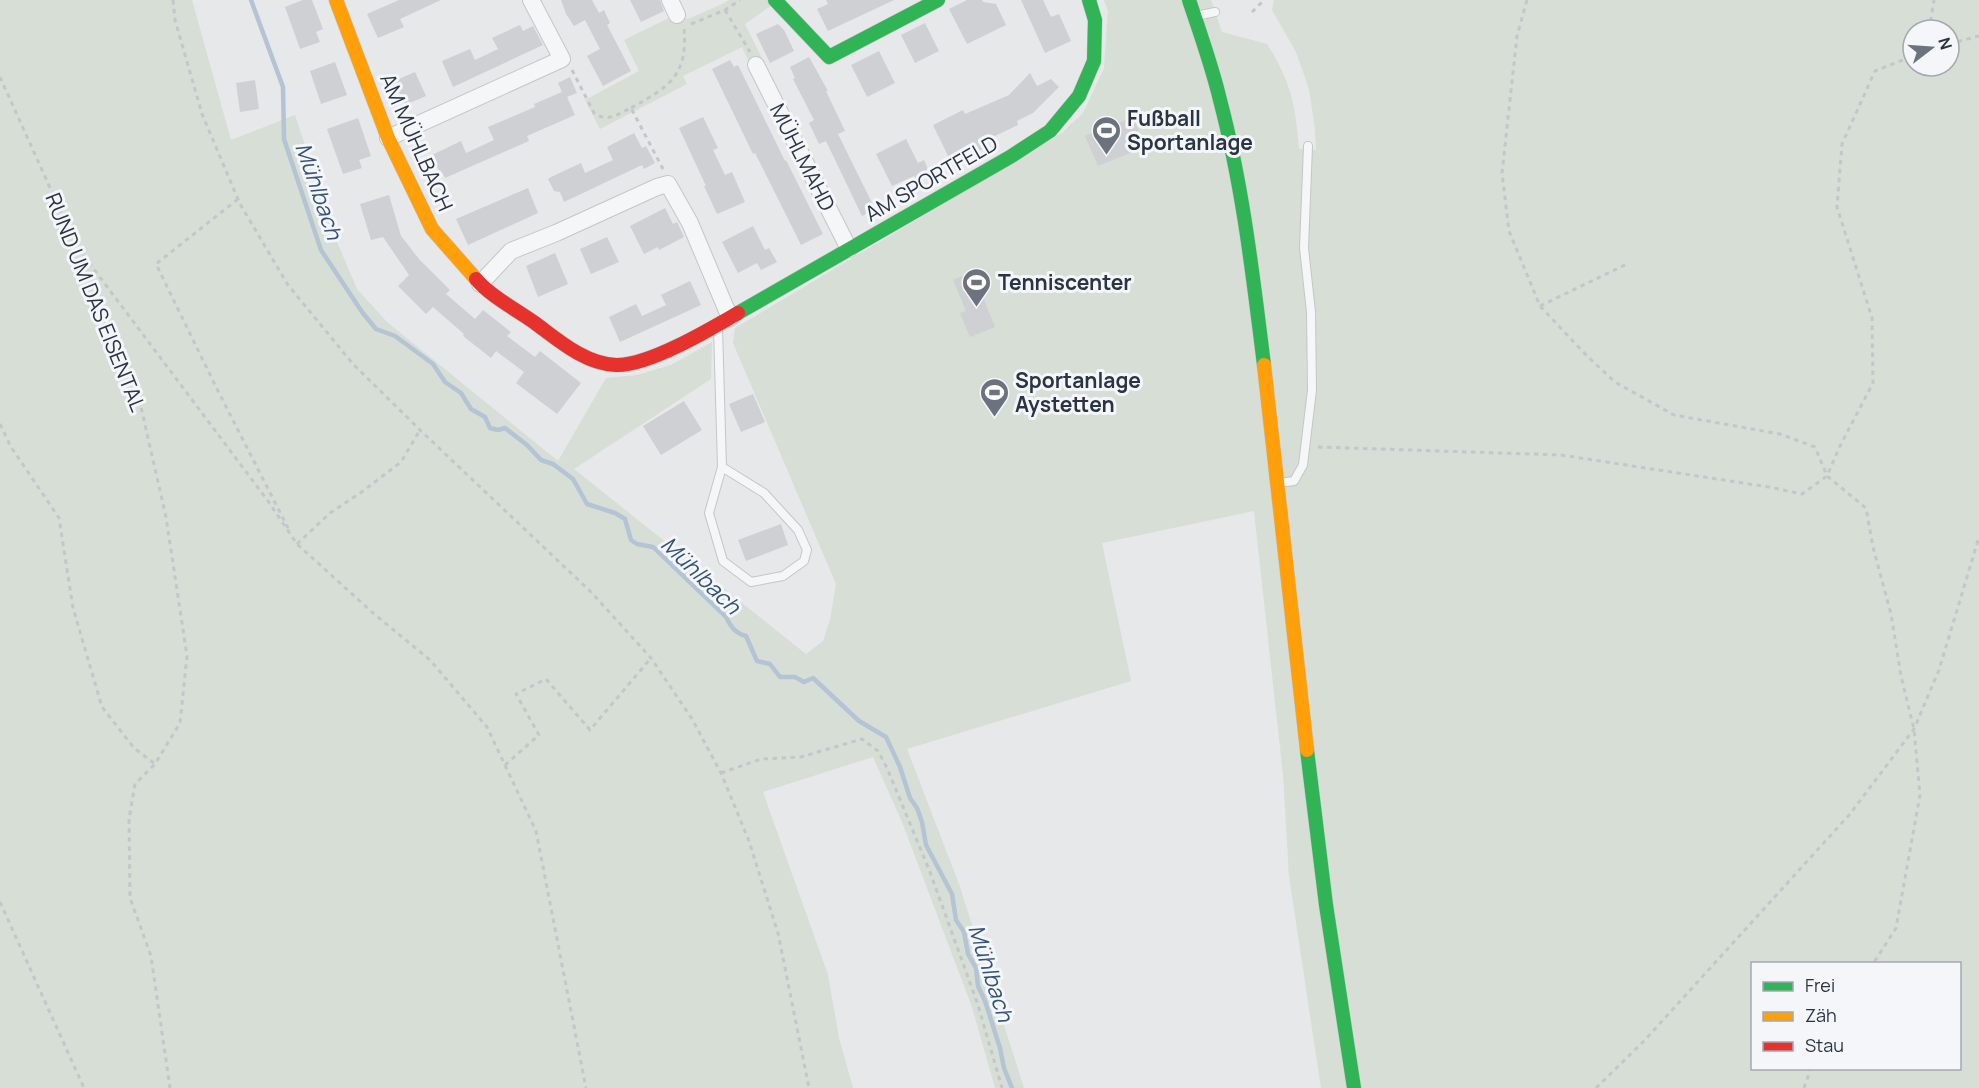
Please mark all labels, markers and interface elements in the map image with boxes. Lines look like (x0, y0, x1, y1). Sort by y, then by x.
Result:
north arrow (1901, 18, 1961, 78)
text: N (1933, 35, 1958, 52)
street label: AM MÜHLBACH (374, 69, 460, 215)
street label: MÜHLMAHD (764, 99, 842, 215)
place label: Fußball Sportanlage (1127, 104, 1253, 156)
sports icon: Fußball Sportanlage (1090, 114, 1122, 156)
street label: AM SPORTFELD (859, 129, 1003, 227)
water label: Mühlbach (288, 139, 350, 244)
street label: RUND UM DAS EISENTAL (39, 189, 153, 416)
sports icon: Tenniscenter (961, 266, 993, 308)
place label: Tenniscenter (998, 268, 1132, 296)
place label: Sportanlage Aystetten (1015, 366, 1141, 418)
sports icon: Sportanlage Aystetten (978, 376, 1010, 418)
water label: Mühlbach (655, 529, 748, 621)
water label: Mühlbach (961, 921, 1021, 1026)
legend (1751, 962, 1961, 1070)
text: Frei (1805, 973, 1835, 997)
text: Zäh (1805, 1003, 1837, 1027)
text: Stau (1805, 1033, 1844, 1057)

